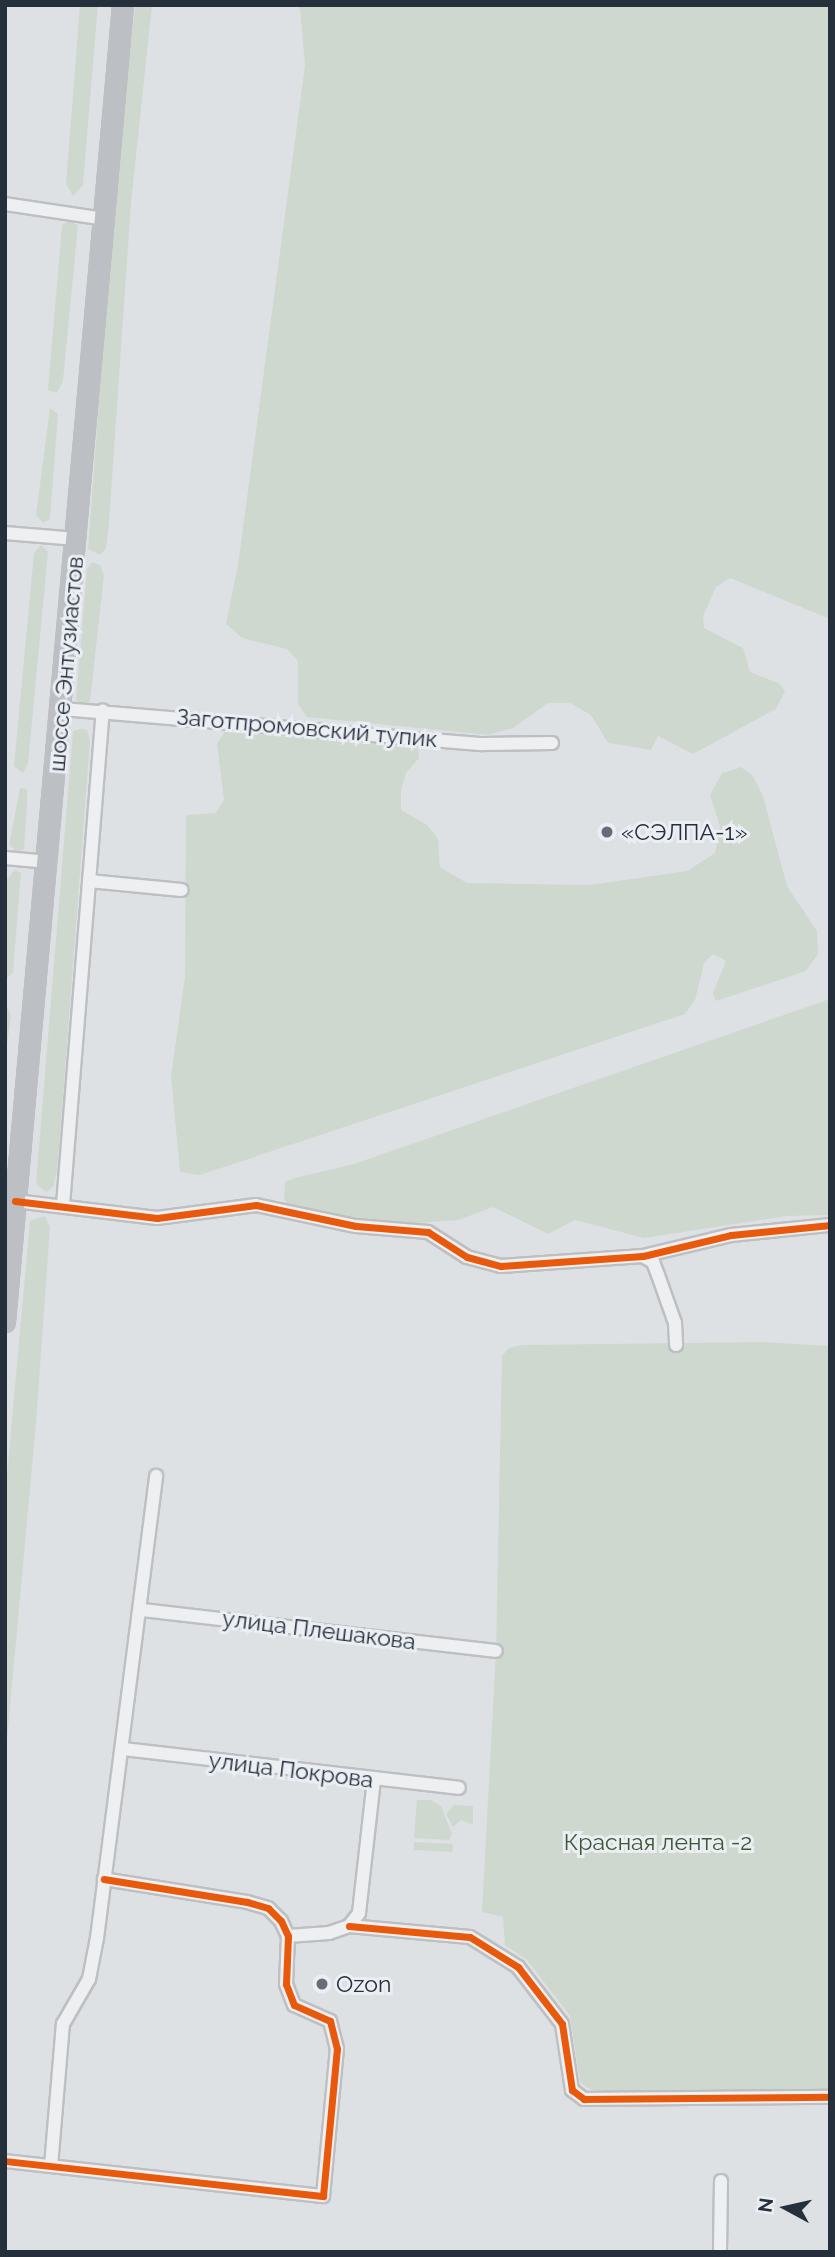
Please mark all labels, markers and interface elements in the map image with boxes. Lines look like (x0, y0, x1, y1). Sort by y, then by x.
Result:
street label: шоссе Энтузиастов (43, 555, 89, 773)
street label: Заготпромовский тупик (175, 703, 439, 753)
place label: «СЭЛПА-1» (621, 818, 748, 846)
marker: «СЭЛПА-1» (599, 824, 615, 840)
street label: улица Плешакова (221, 1604, 417, 1656)
street label: улица Покрова (207, 1746, 375, 1794)
park label: Красная лента -2 (564, 1828, 752, 1856)
place label: Ozon (336, 1970, 391, 1998)
marker: Ozon (314, 1976, 330, 1992)
north arrow (751, 2173, 821, 2243)
text: N (753, 2196, 777, 2214)

